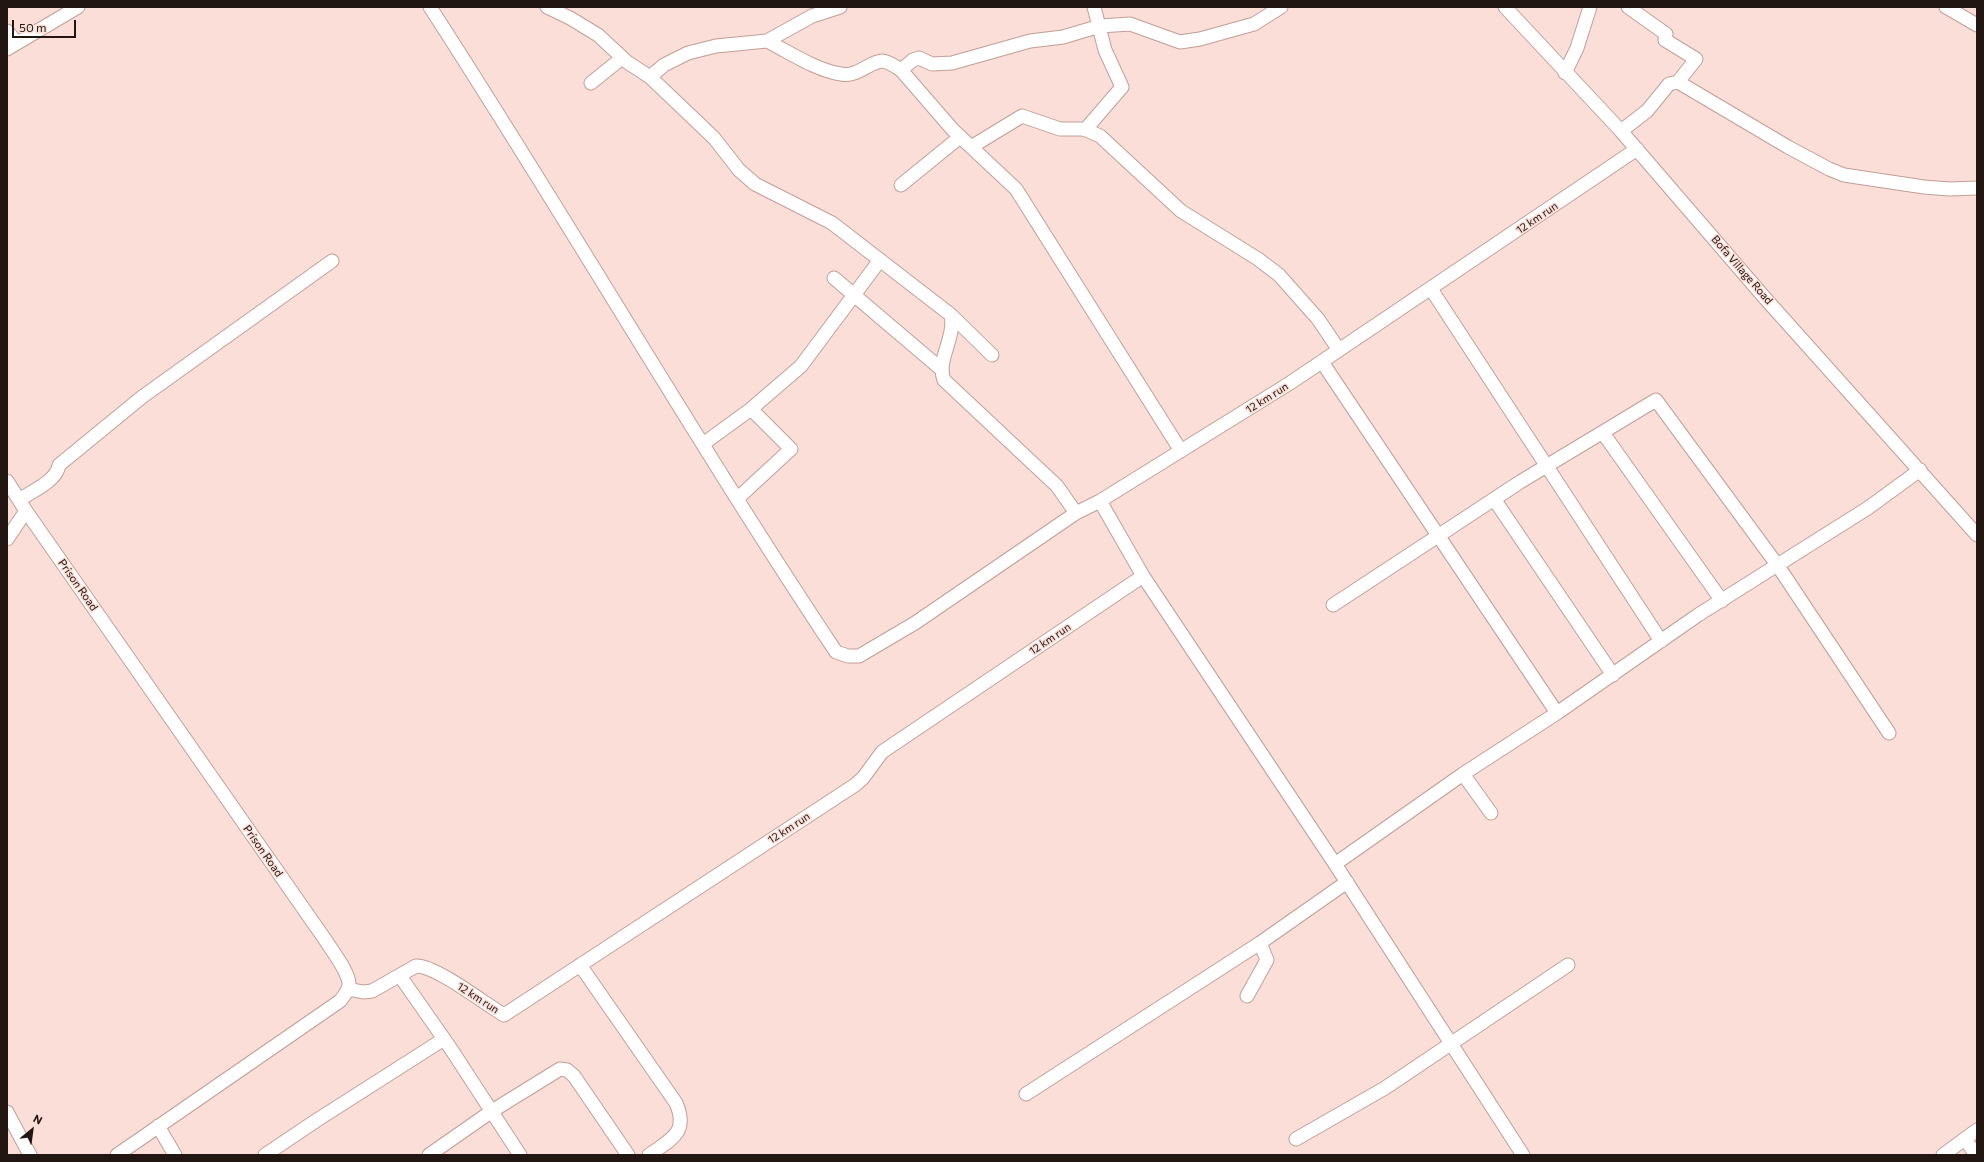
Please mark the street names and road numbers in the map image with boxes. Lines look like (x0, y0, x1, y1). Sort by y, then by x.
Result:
street label: 12 km run (1514, 199, 1560, 237)
street label: Bofa Village Road (1709, 233, 1775, 307)
street label: 12 km run (1243, 380, 1291, 416)
street label: Prison Road (55, 557, 101, 613)
street label: 12 km run (1027, 620, 1073, 658)
street label: 12 km run (766, 810, 812, 846)
street label: Prison Road (240, 823, 286, 879)
street label: 12 km run (455, 980, 501, 1016)

